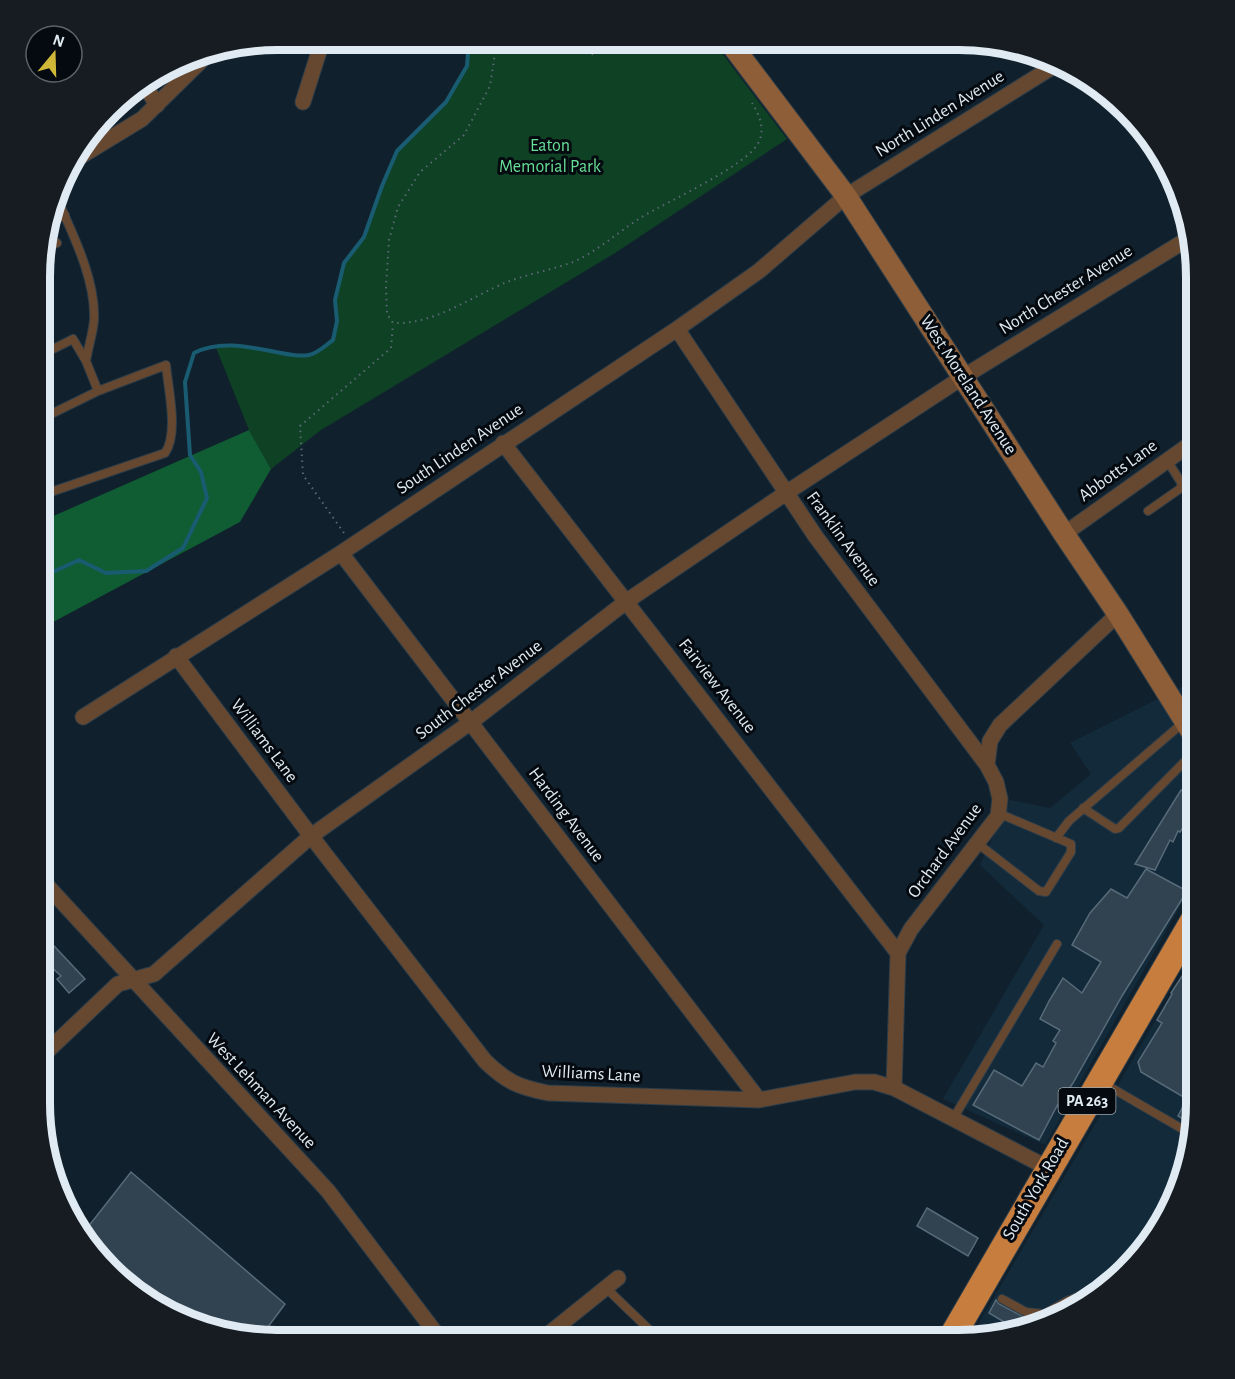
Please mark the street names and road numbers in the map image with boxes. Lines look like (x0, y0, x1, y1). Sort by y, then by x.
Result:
street label: North Linden Avenue (872, 67, 1008, 161)
street label: North Chester Avenue (996, 242, 1136, 338)
street label: West Moreland Avenue (916, 312, 1020, 458)
street label: South Linden Avenue (394, 400, 526, 498)
street label: Abbotts Lane (1075, 437, 1161, 505)
street label: Franklin Avenue (803, 488, 883, 590)
street label: Fairview Avenue (675, 636, 759, 736)
street label: South Chester Avenue (413, 637, 545, 743)
street label: Williams Lane (227, 696, 301, 786)
street label: Harding Avenue (525, 764, 607, 866)
street label: Orchard Avenue (905, 800, 985, 902)
street label: West Lehman Avenue (203, 1030, 319, 1152)
street label: Williams Lane (541, 1062, 641, 1086)
road number: PA 263 (1058, 1088, 1116, 1114)
street label: South York Road (1000, 1135, 1072, 1243)

